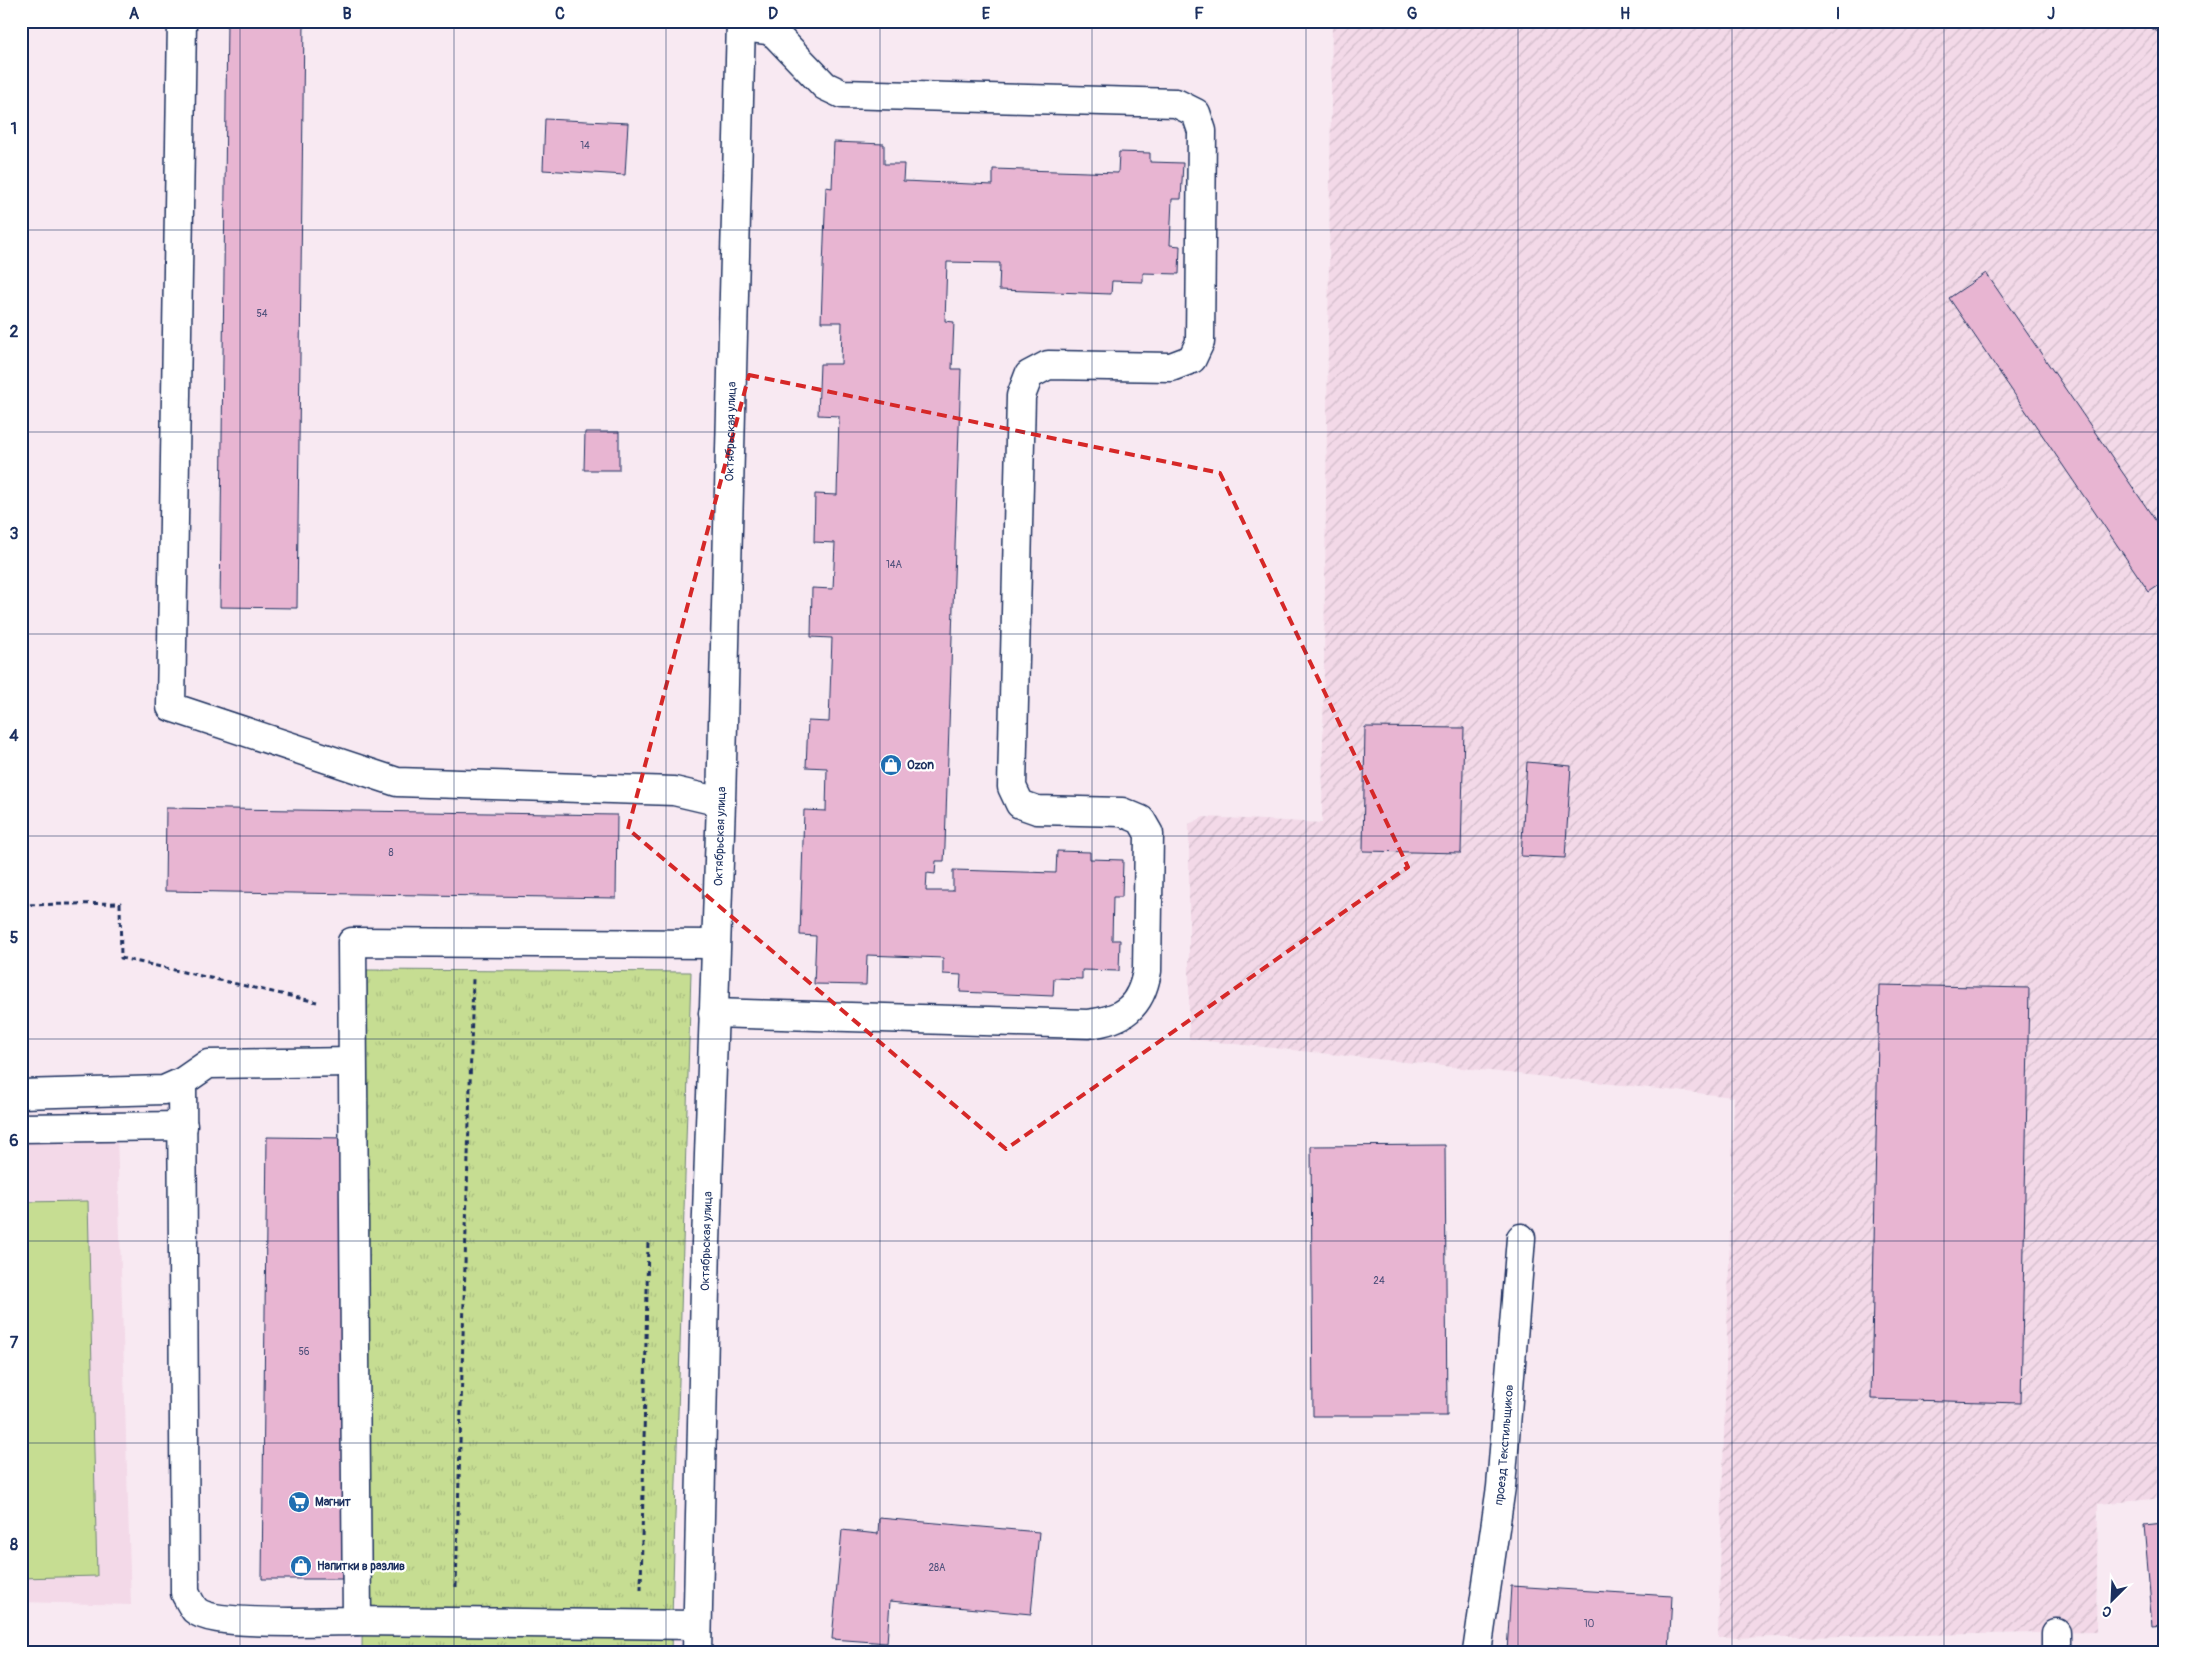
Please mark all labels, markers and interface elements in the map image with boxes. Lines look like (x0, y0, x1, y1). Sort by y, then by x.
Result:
text: A (129, 4, 140, 24)
text: B (342, 4, 352, 24)
text: C (555, 4, 565, 24)
text: D (768, 4, 778, 24)
text: E (982, 4, 991, 24)
text: F (1194, 4, 1204, 24)
text: G (1407, 4, 1418, 24)
text: H (1620, 4, 1630, 24)
text: I (1836, 4, 1840, 24)
text: J (2047, 4, 2055, 24)
text: 1 (11, 119, 17, 139)
house number: 14 (580, 140, 590, 152)
house number: 54 (256, 308, 268, 320)
text: 2 (10, 322, 19, 342)
street label: Октябрьская улица (722, 381, 739, 481)
text: 3 (10, 524, 19, 544)
house number: 14А (886, 559, 903, 571)
text: 4 (9, 726, 19, 746)
shop icon: Ozon (879, 753, 903, 777)
place label: Ozon (907, 758, 934, 773)
street label: Октябрьская улица (711, 786, 729, 886)
house number: 8 (388, 847, 394, 859)
text: 5 (10, 928, 19, 948)
text: 6 (9, 1131, 19, 1151)
street label: Октябрьская улица (697, 1191, 715, 1291)
house number: 24 (1373, 1275, 1385, 1287)
text: 7 (10, 1333, 19, 1353)
house number: 56 (298, 1346, 310, 1358)
street label: проезд Текстильщиков (1491, 1384, 1517, 1506)
supermarket icon: Магнит (287, 1490, 311, 1514)
place label: Магнит (315, 1495, 352, 1510)
text: 8 (10, 1535, 18, 1555)
shop icon: Напитки в разлив (289, 1554, 313, 1578)
place label: Напитки в разлив (317, 1559, 405, 1574)
house number: 28А (928, 1562, 946, 1574)
north arrow (2088, 1576, 2138, 1626)
text: С (2099, 1602, 2114, 1621)
house number: 10 (1584, 1618, 1595, 1630)

